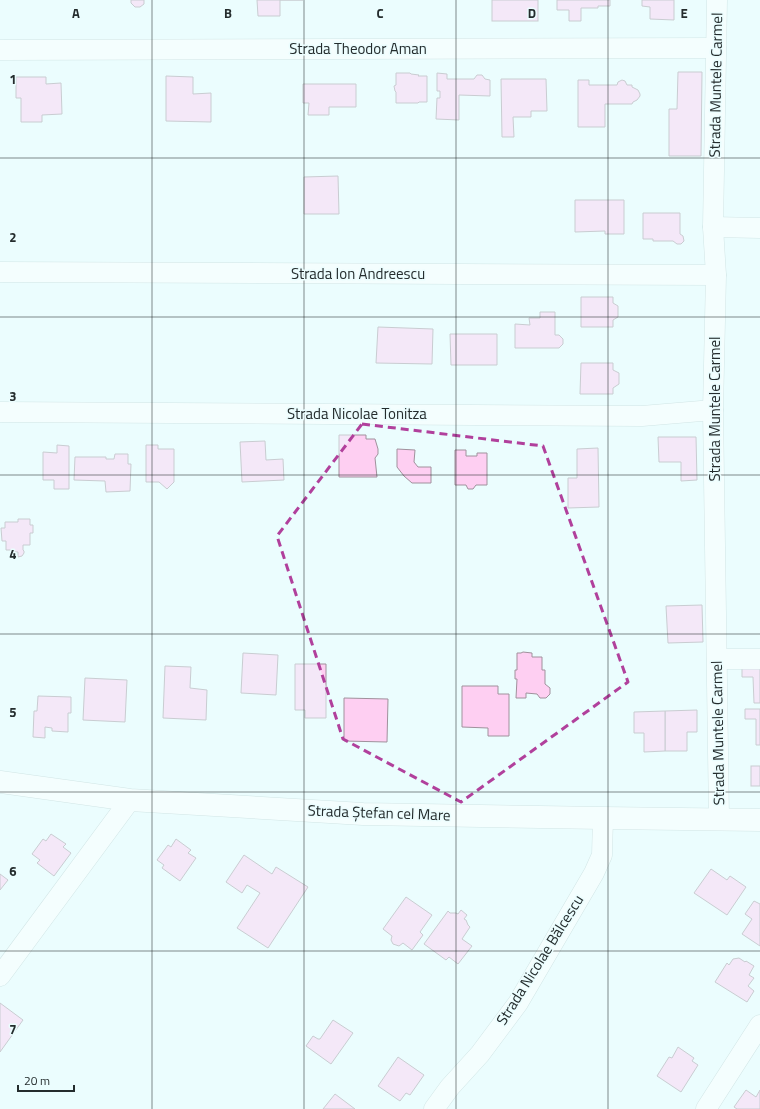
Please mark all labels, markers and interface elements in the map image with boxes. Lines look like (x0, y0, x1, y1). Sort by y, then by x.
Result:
text: A (72, 3, 80, 23)
text: B (224, 3, 232, 23)
text: C (376, 3, 384, 23)
text: D (528, 3, 536, 23)
text: E (680, 3, 688, 23)
street label: Strada Muntele Carmel (703, 12, 728, 158)
street label: Strada Theodor Aman (289, 37, 427, 60)
text: 1 (9, 69, 17, 89)
text: 2 (9, 227, 17, 247)
street label: Strada Ion Andreescu (291, 262, 425, 285)
street label: Strada Muntele Carmel (703, 337, 726, 481)
text: 3 (9, 386, 17, 406)
street label: Strada Nicolae Tonitza (287, 402, 427, 425)
text: 4 (9, 544, 17, 564)
street label: Strada Muntele Carmel (705, 660, 730, 806)
text: 5 (9, 702, 17, 722)
street label: Strada Ștefan cel Mare (307, 799, 451, 826)
text: 6 (9, 861, 17, 881)
street label: Strada Nicolae Bălcescu (490, 890, 589, 1029)
text: 7 (9, 1019, 17, 1039)
scale bar (18, 1067, 74, 1093)
text: 20 m (24, 1071, 50, 1090)

